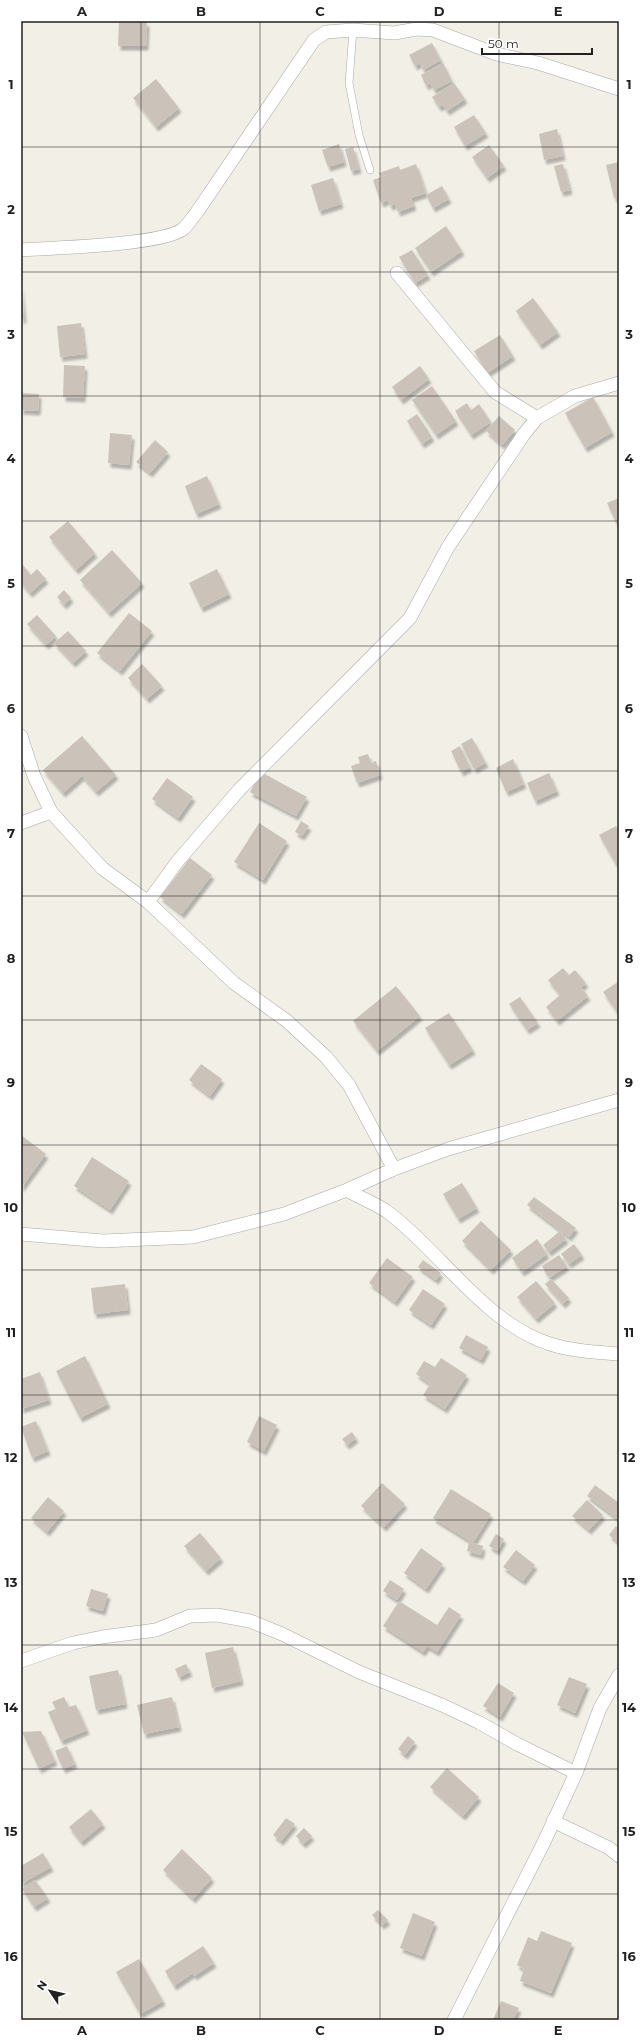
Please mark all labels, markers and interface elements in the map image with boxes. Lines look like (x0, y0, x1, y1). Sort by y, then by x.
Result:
text: A (76, 3, 88, 19)
text: B (196, 3, 206, 19)
text: C (315, 3, 325, 19)
text: D (434, 3, 445, 19)
text: E (554, 3, 563, 19)
scale bar (482, 30, 592, 56)
text: 50 m (488, 36, 519, 51)
text: 1 (8, 76, 14, 92)
text: 1 (626, 76, 632, 92)
text: 2 (7, 201, 15, 217)
text: 2 (625, 201, 633, 217)
text: 3 (6, 326, 15, 342)
text: 3 (624, 326, 633, 342)
text: 4 (7, 450, 16, 466)
text: 4 (625, 450, 634, 466)
text: 5 (7, 575, 15, 591)
text: 5 (625, 575, 633, 591)
text: 6 (7, 700, 16, 716)
text: 6 (625, 700, 634, 716)
text: 7 (7, 825, 15, 841)
text: 7 (625, 825, 633, 841)
text: 8 (7, 950, 16, 966)
text: 8 (625, 950, 634, 966)
text: 9 (7, 1074, 15, 1090)
text: 9 (625, 1074, 633, 1090)
text: 10 (4, 1199, 18, 1215)
text: 10 (622, 1199, 636, 1215)
text: 11 (6, 1324, 16, 1340)
text: 11 (624, 1324, 634, 1340)
text: 12 (5, 1449, 18, 1465)
text: 12 (623, 1449, 636, 1465)
text: 13 (5, 1574, 18, 1590)
text: 13 (623, 1574, 636, 1590)
text: 14 (4, 1699, 18, 1715)
text: 14 (622, 1699, 636, 1715)
text: 15 (5, 1823, 18, 1839)
text: 15 (623, 1823, 636, 1839)
text: 16 (4, 1948, 18, 1964)
text: 16 (622, 1948, 636, 1964)
north arrow (30, 1971, 70, 2011)
text: N (34, 1978, 50, 1993)
text: A (76, 2022, 88, 2038)
text: B (196, 2022, 206, 2038)
text: C (315, 2022, 325, 2038)
text: D (434, 2022, 445, 2038)
text: E (554, 2022, 563, 2038)

